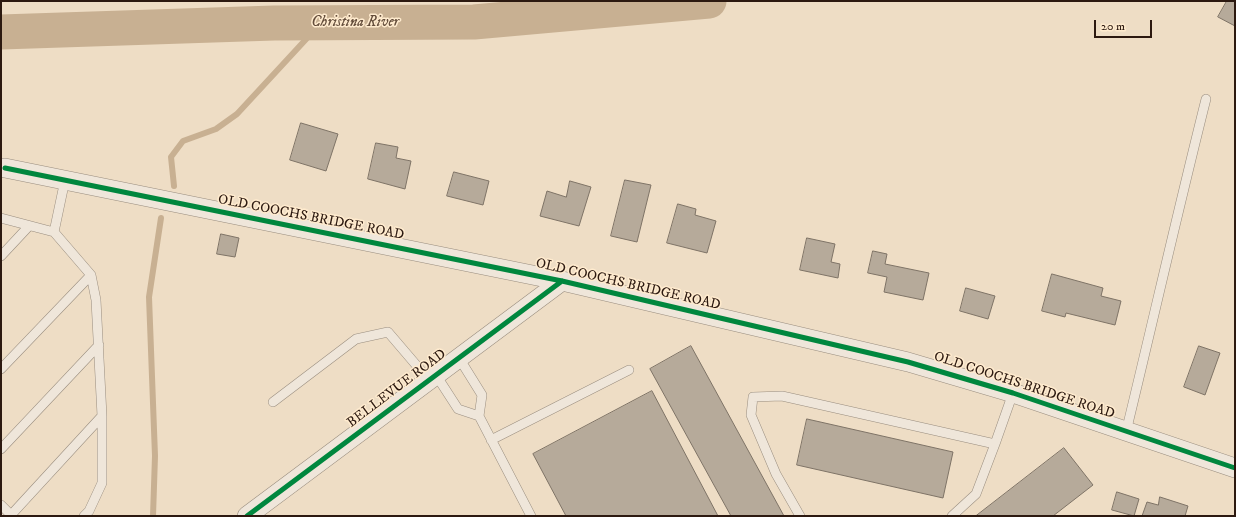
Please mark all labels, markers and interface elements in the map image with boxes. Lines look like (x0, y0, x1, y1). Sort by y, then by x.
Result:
scale bar (1096, 12, 1154, 38)
water label: Christina River (311, 14, 399, 32)
text: 20 m (1101, 19, 1125, 34)
street label: OLD COOCHS BRIDGE ROAD (217, 192, 405, 244)
street label: OLD COOCHS BRIDGE ROAD (534, 256, 722, 314)
street label: BELLEVUE ROAD (344, 346, 450, 432)
street label: OLD COOCHS BRIDGE ROAD (931, 349, 1117, 423)

